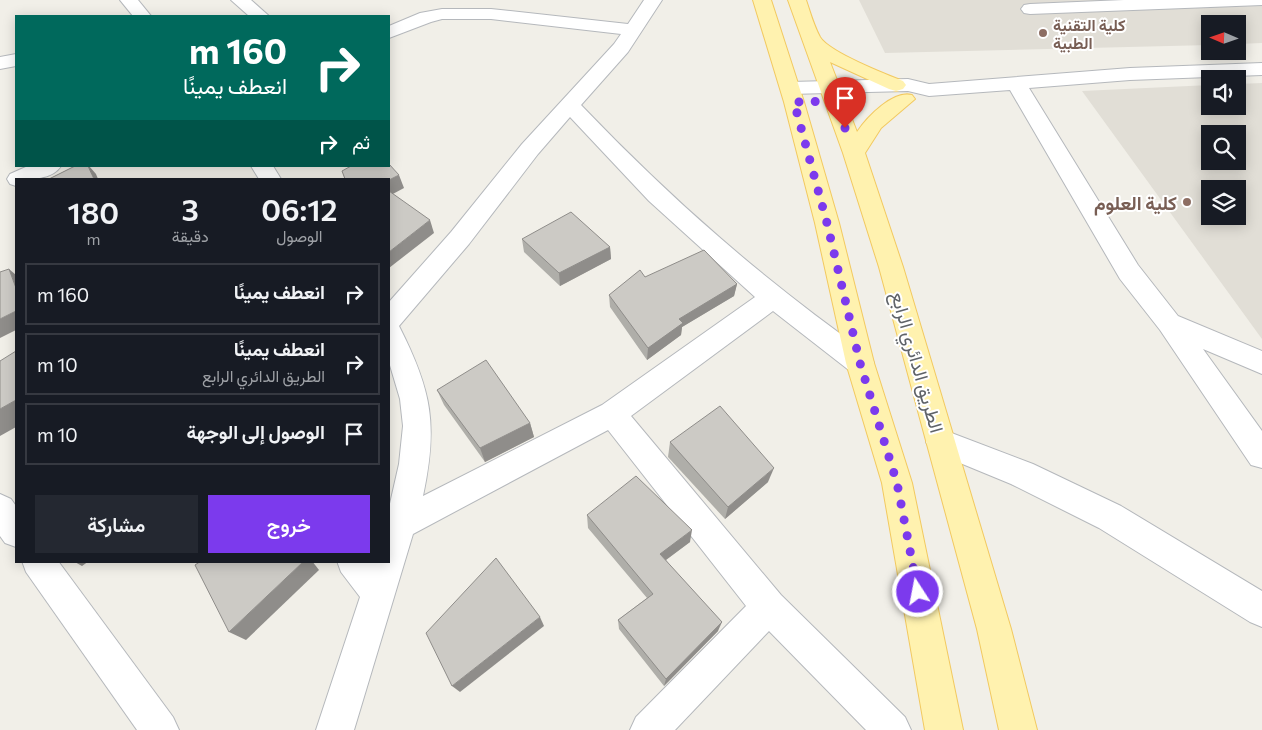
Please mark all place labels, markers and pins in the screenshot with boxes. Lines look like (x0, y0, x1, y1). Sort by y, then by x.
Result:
place label: كلية التقنية الطبية (1053, 15, 1125, 53)
marker: كلية التقنية الطبية (1037, 27, 1049, 39)
pin (824, 77, 866, 128)
place label: كلية العلوم (1094, 191, 1177, 216)
marker: كلية العلوم (1181, 196, 1193, 208)

